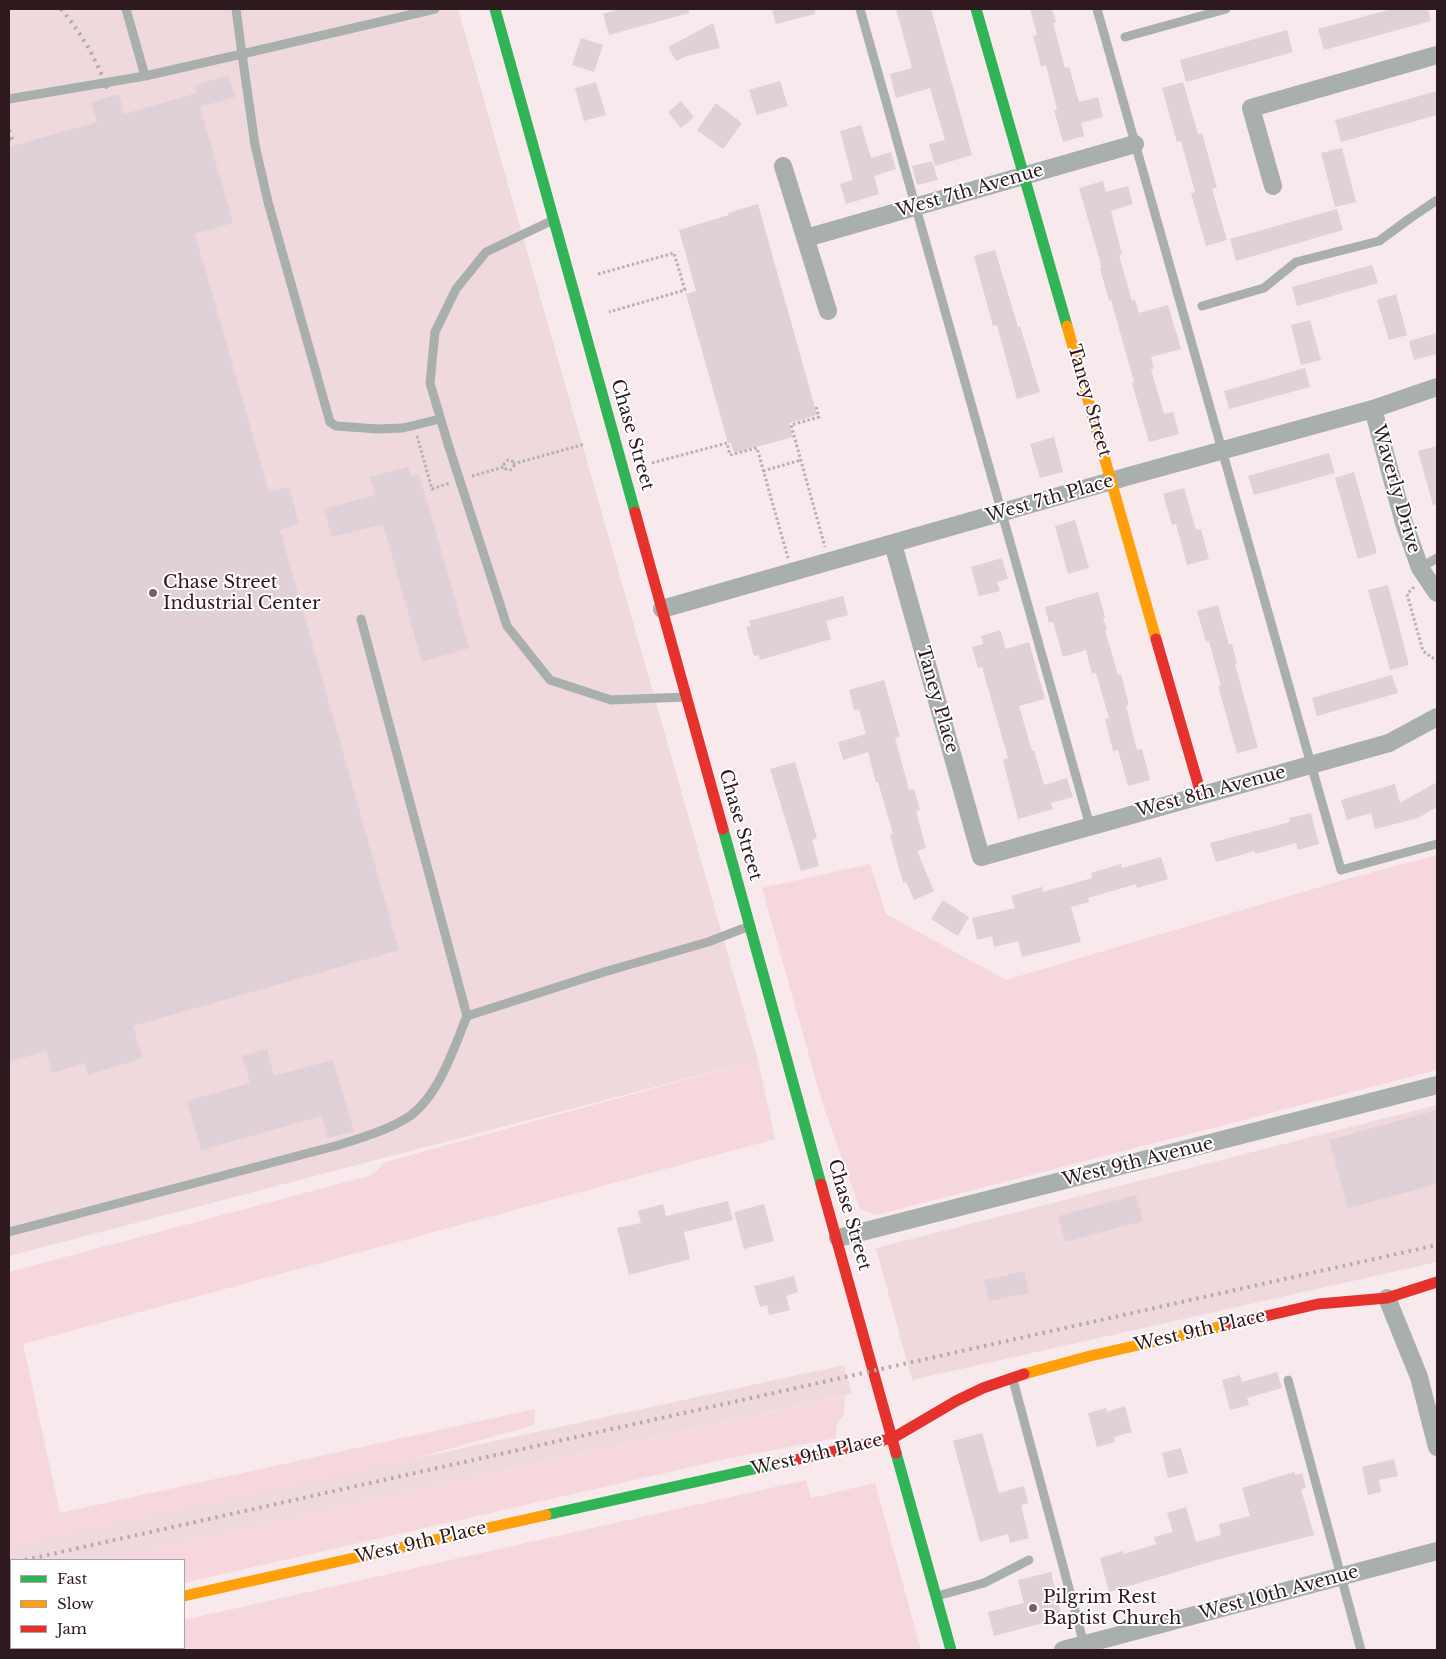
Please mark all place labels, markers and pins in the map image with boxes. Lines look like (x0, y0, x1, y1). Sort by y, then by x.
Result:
place label: Chase Street Industrial Center (163, 572, 321, 614)
marker: Chase Street Industrial Center (147, 587, 159, 599)
place label: Pilgrim Rest Baptist Church (1043, 1587, 1181, 1630)
marker: Pilgrim Rest Baptist Church (1027, 1602, 1039, 1614)

